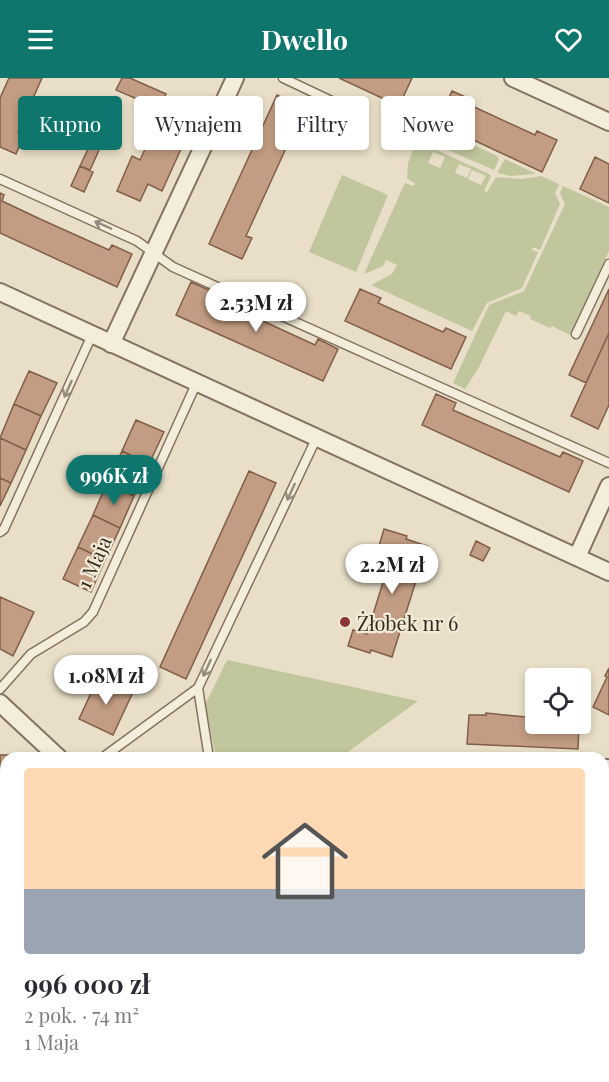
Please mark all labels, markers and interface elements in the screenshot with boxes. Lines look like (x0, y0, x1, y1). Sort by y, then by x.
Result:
text: Dwello (261, 21, 348, 57)
icon: menu (24, 23, 57, 56)
icon: heart (552, 23, 585, 56)
chip: Kupno (18, 96, 122, 150)
chip: Wynajem (134, 96, 263, 150)
chip: Filtry (275, 96, 369, 150)
chip: Nowe (381, 96, 475, 150)
one-way arrow (94, 219, 112, 230)
pin: 2.53M zł (194, 282, 318, 333)
text: 2.53M zł (219, 288, 293, 315)
one-way arrow (62, 379, 73, 397)
pin: 996K zł (59, 455, 169, 506)
text: 996K zł (80, 461, 148, 488)
one-way arrow (285, 482, 297, 500)
street label: 1 Maja (69, 531, 117, 593)
pin: 2.2M zł (337, 544, 447, 595)
text: 2.2M zł (359, 550, 425, 577)
place label: Żłobek nr 6 (357, 609, 458, 636)
marker: Żłobek nr 6 (338, 615, 352, 629)
pin: 1.08M zł (44, 655, 168, 706)
one-way arrow (201, 658, 213, 676)
text: 1.08M zł (68, 661, 144, 688)
map controls (525, 668, 591, 734)
button: locate (525, 668, 591, 734)
icon: home (251, 807, 359, 915)
text: 996 000 zł (24, 966, 150, 1001)
text: 2 pok. · 74 m² (24, 1001, 139, 1028)
text: 1 Maja (24, 1028, 79, 1055)

